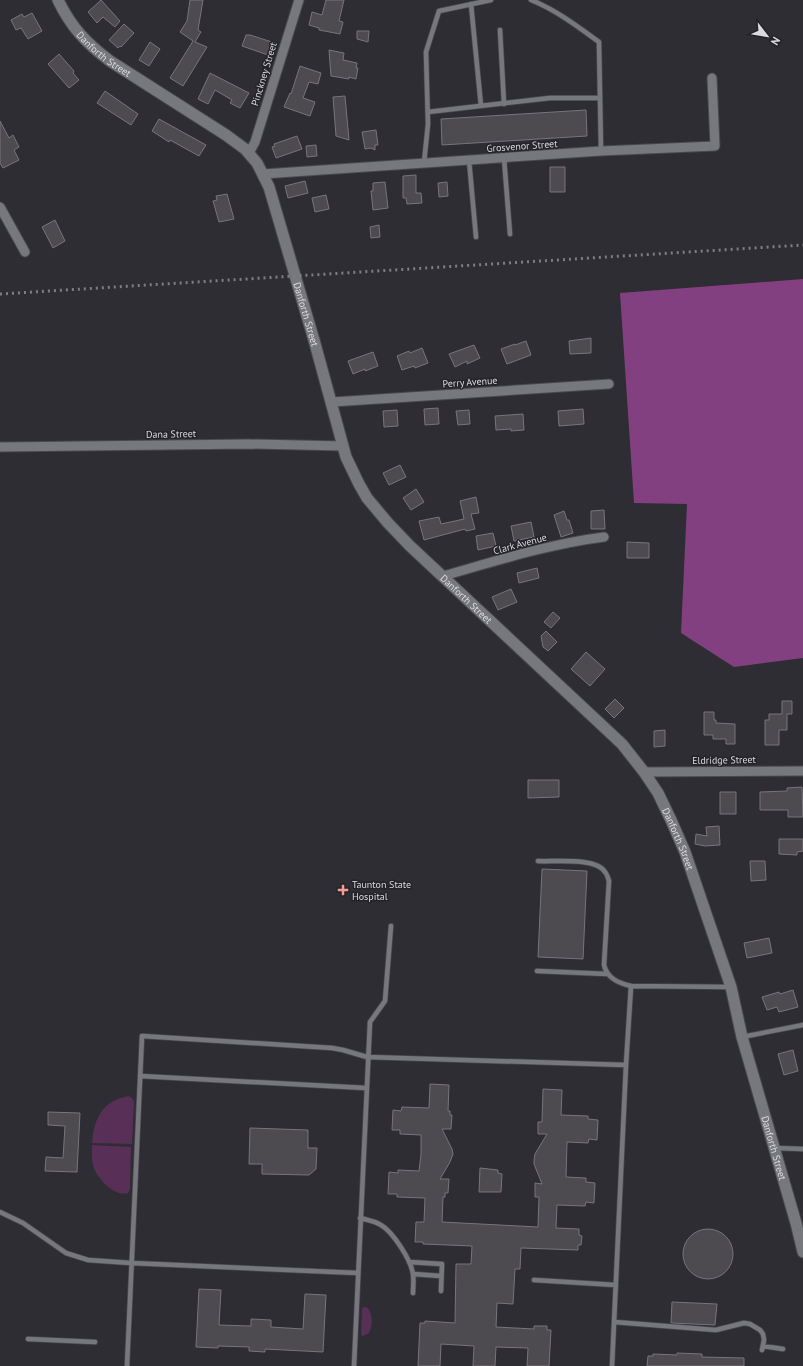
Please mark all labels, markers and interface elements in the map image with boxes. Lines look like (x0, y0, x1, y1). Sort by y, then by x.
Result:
north arrow (747, 16, 787, 56)
street label: Danforth Street (74, 28, 134, 80)
text: N (768, 34, 783, 48)
street label: Pinckney Street (248, 40, 280, 107)
street label: Grosvenor Street (486, 137, 559, 155)
street label: Danforth Street (291, 280, 322, 348)
street label: Perry Avenue (442, 374, 498, 390)
street label: Dana Street (146, 427, 197, 441)
street label: Clark Avenue (492, 531, 548, 557)
street label: Danforth Street (438, 571, 495, 626)
street label: Eldridge Street (692, 753, 757, 767)
street label: Danforth Street (660, 806, 697, 872)
place label: Taunton State Hospital (352, 878, 411, 903)
marker: Taunton State Hospital (337, 884, 349, 896)
street label: Danforth Street (759, 1114, 790, 1182)

